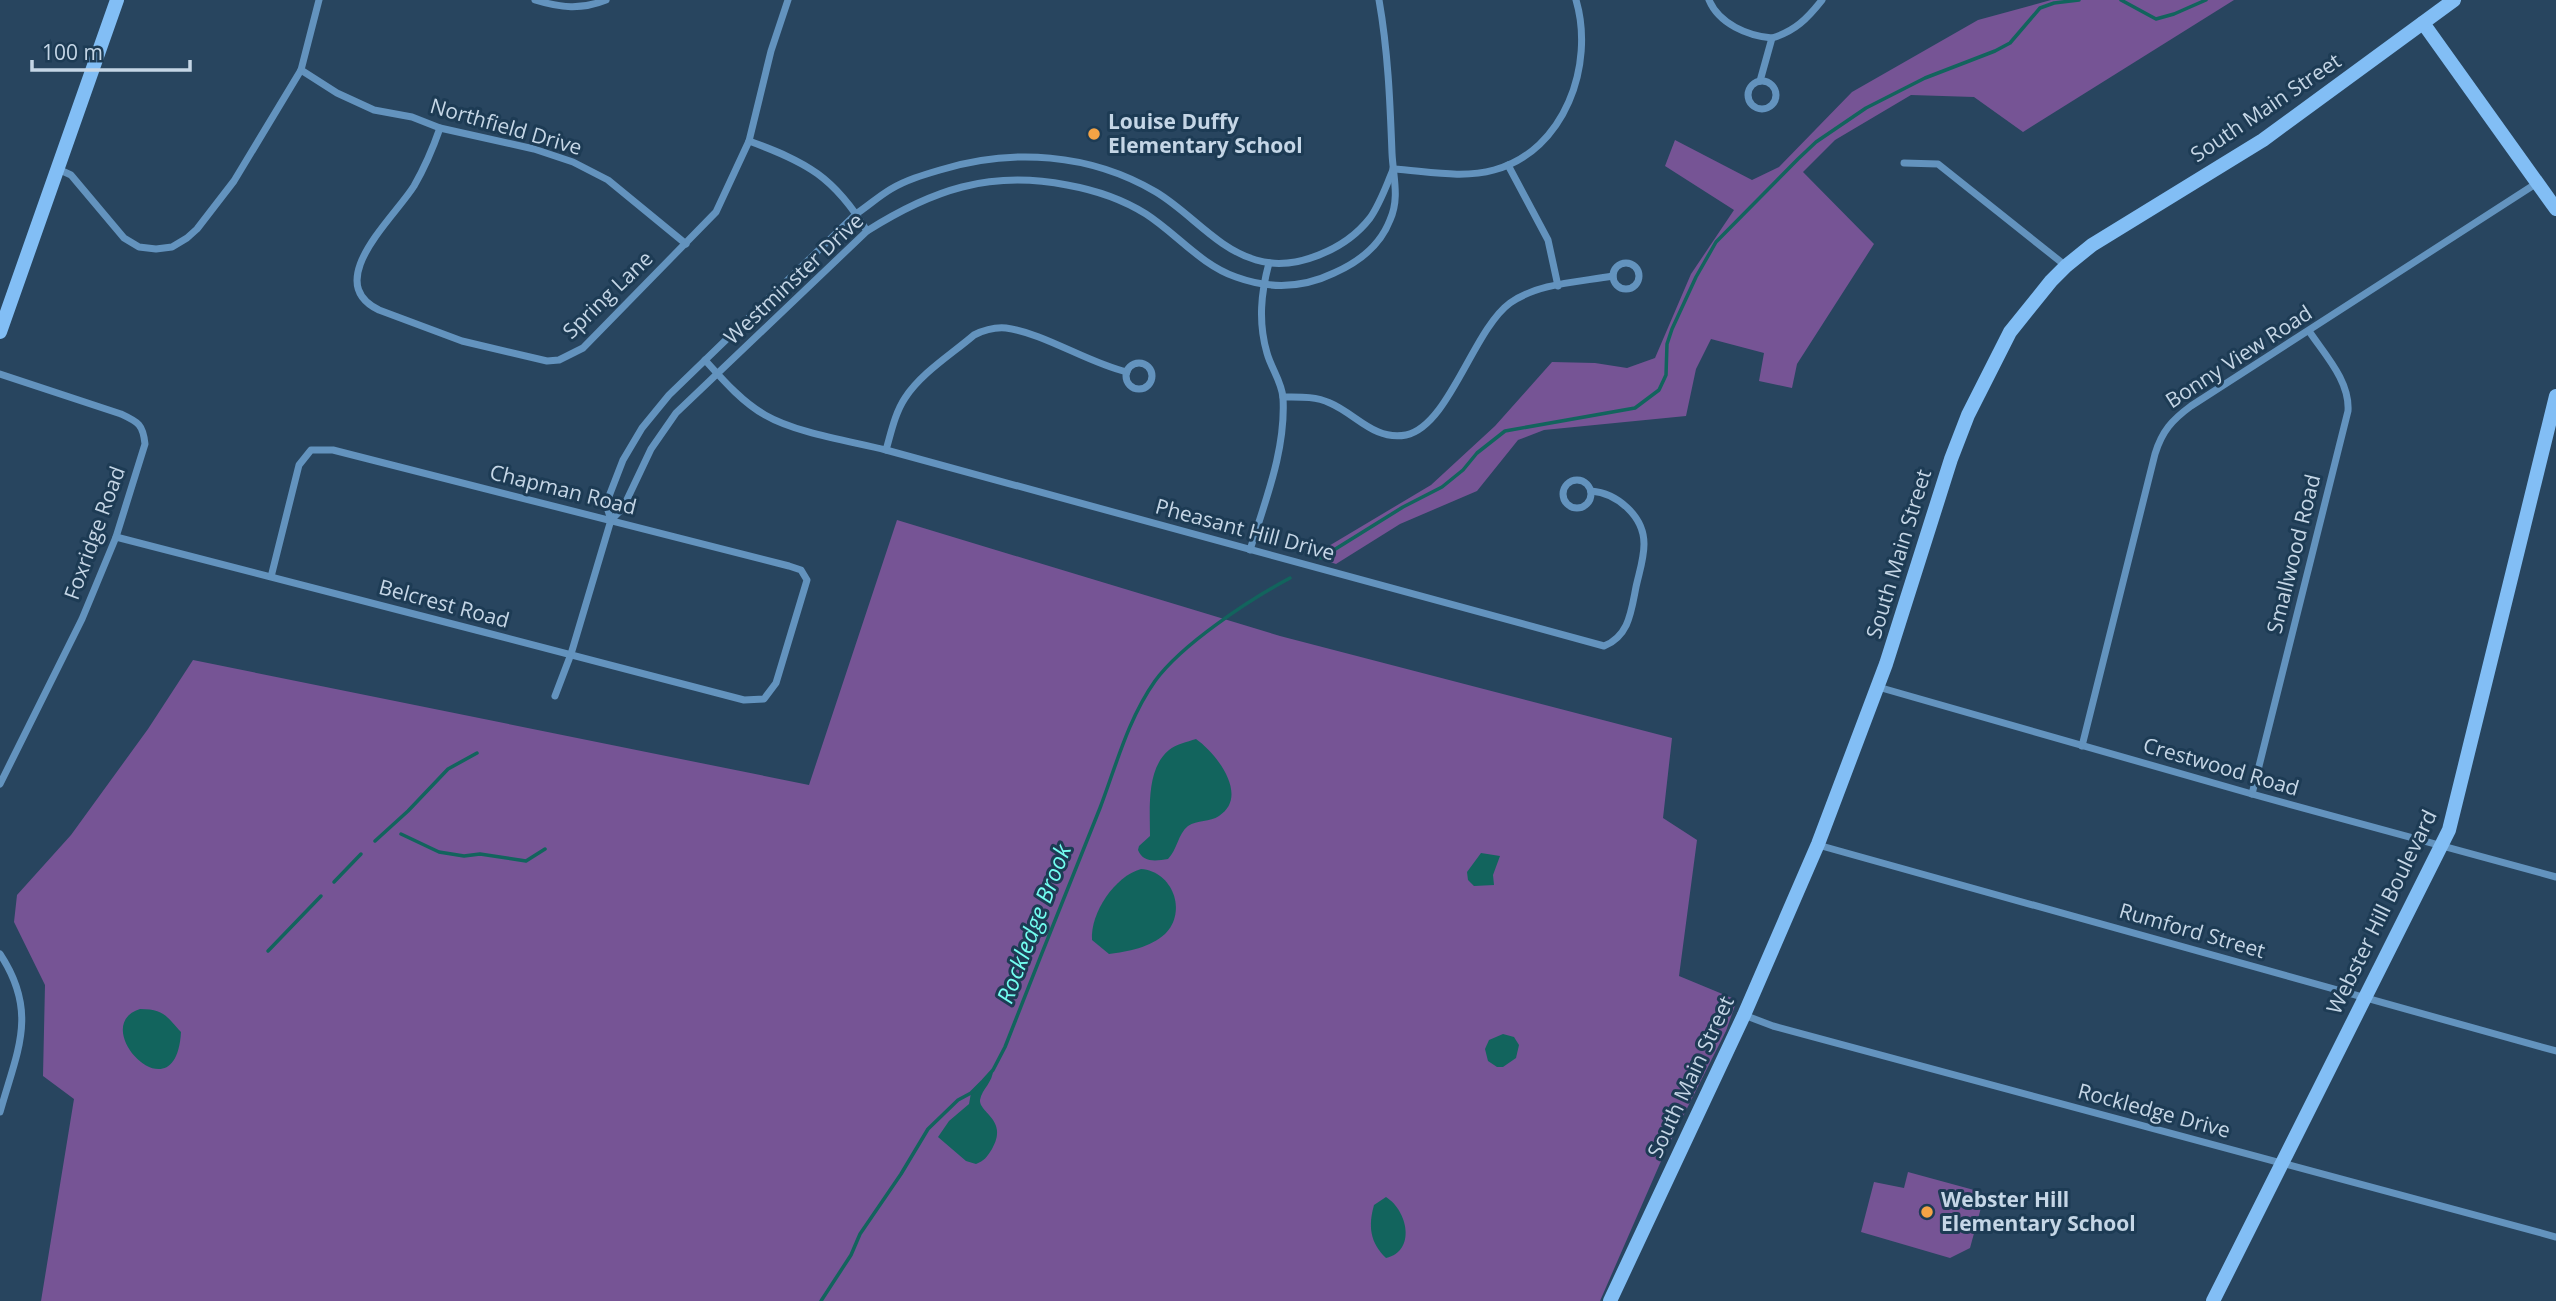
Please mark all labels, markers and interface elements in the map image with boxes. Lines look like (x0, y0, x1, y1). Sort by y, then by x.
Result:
scale bar (32, 28, 189, 72)
text: 100 m (42, 38, 103, 66)
street label: South Main Street (2185, 46, 2346, 168)
street label: Northfield Drive (427, 91, 585, 161)
place label: Louise Duffy Elementary School (1108, 107, 1303, 159)
marker: Louise Duffy Elementary School (1086, 126, 1102, 142)
street label: Westminster Drive (718, 206, 869, 350)
street label: Spring Lane (556, 244, 658, 344)
street label: Bonny View Road (2160, 298, 2317, 414)
street label: Chapman Road (487, 457, 639, 521)
street label: Foxridge Road (57, 462, 131, 603)
street label: South Main Street (1859, 466, 1937, 642)
street label: Smallwood Road (2260, 471, 2326, 636)
street label: Pheasant Hill Drive (1152, 492, 1338, 566)
street label: Belcrest Road (376, 572, 513, 634)
street label: Crestwood Road (2140, 730, 2303, 802)
street label: Webster Hill Boulevard (2319, 805, 2443, 1018)
water label: Rockledge Brook (988, 839, 1078, 1008)
street label: Rumford Street (2116, 896, 2268, 964)
street label: South Main Street (1640, 991, 1740, 1162)
street label: Rockledge Drive (2075, 1076, 2234, 1144)
place label: Webster Hill Elementary School (1941, 1185, 2136, 1237)
marker: Webster Hill Elementary School (1919, 1204, 1935, 1220)

